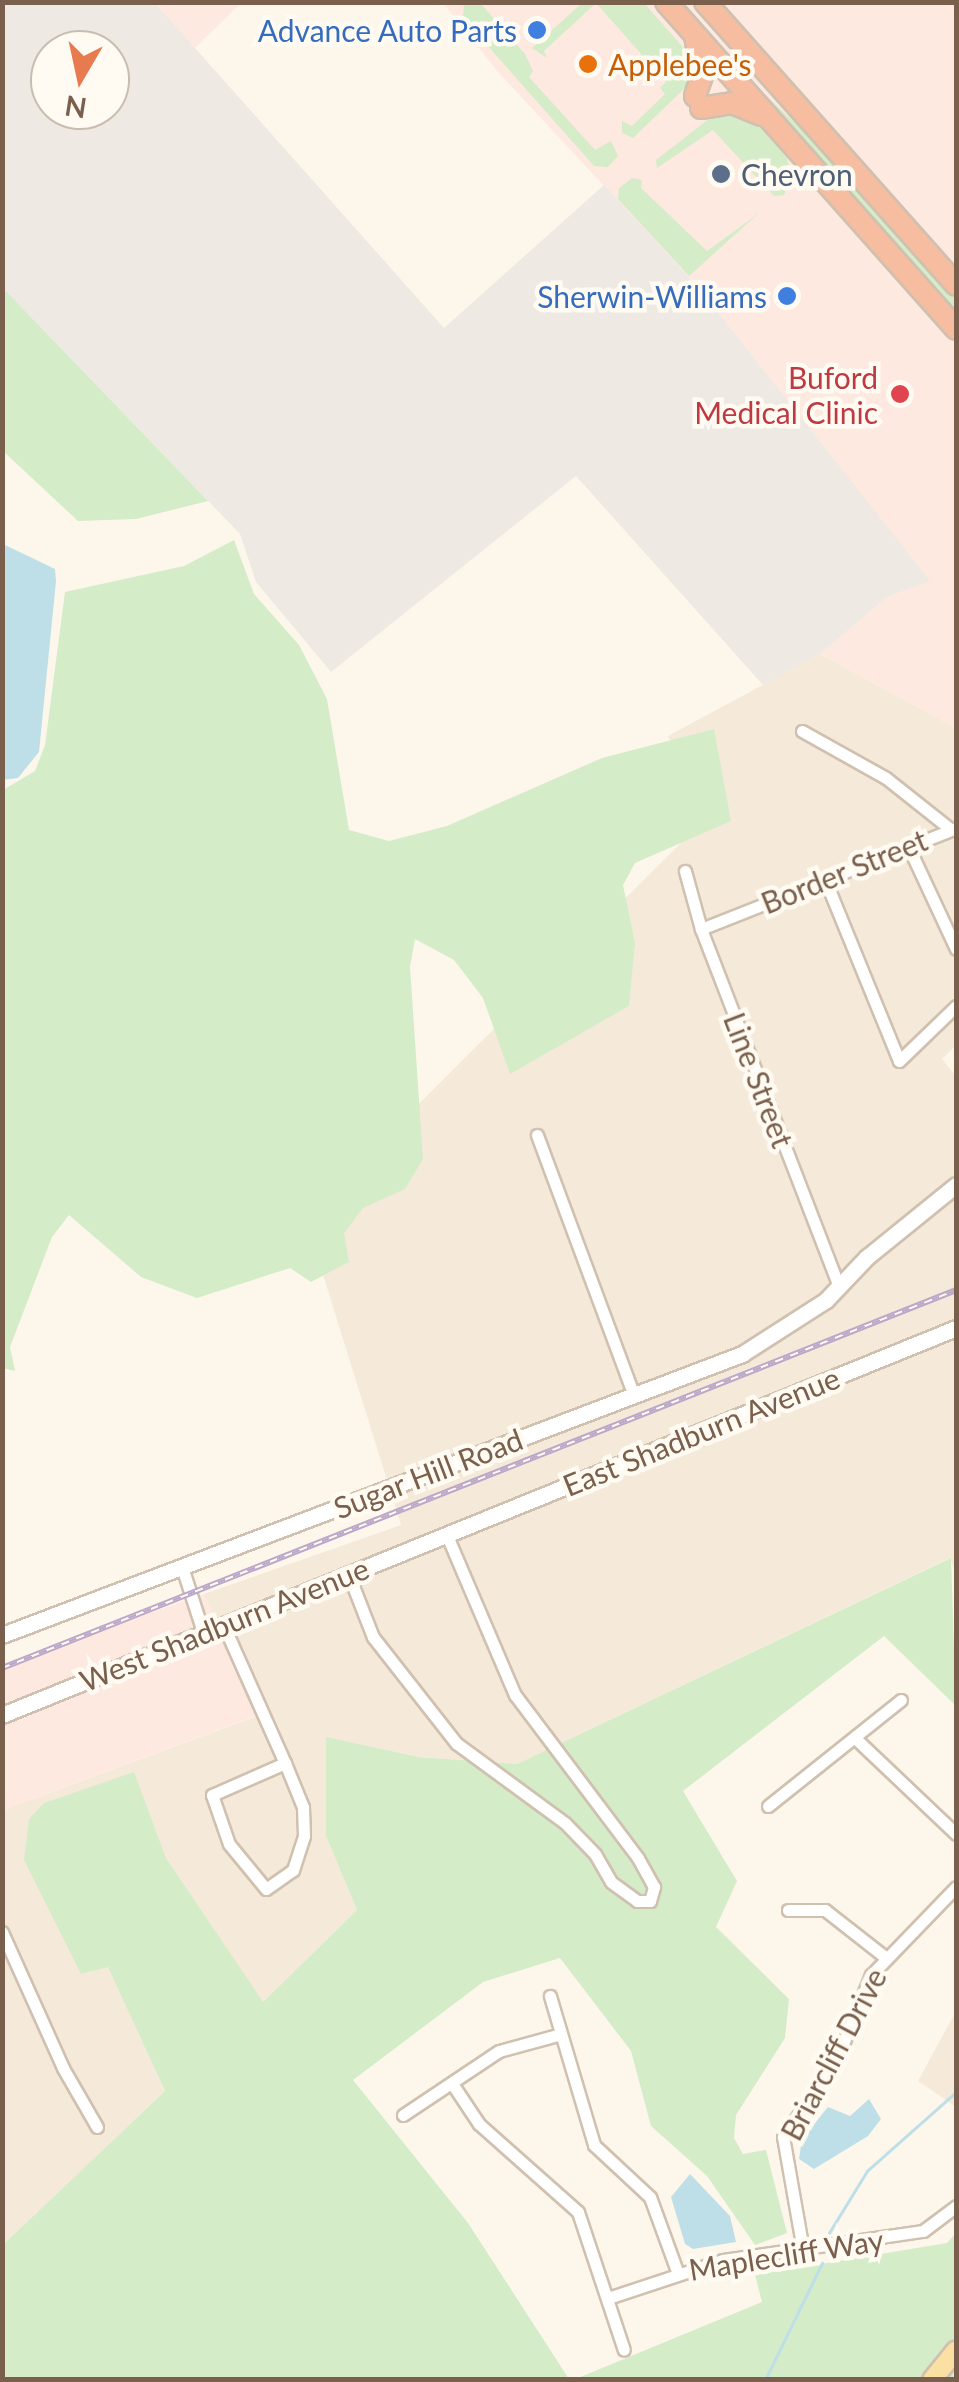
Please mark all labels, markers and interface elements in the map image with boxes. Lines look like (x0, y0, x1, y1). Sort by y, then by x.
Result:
place label: Advance Auto Parts (257, 12, 517, 48)
marker: Advance Auto Parts (526, 19, 548, 41)
north arrow (30, 30, 130, 130)
place label: Applebee's (608, 46, 752, 82)
marker: Applebee's (577, 53, 599, 75)
text: N (62, 89, 89, 126)
place label: Chevron (741, 156, 853, 192)
marker: Chevron (710, 163, 732, 185)
place label: Sherwin-Williams (537, 278, 767, 314)
marker: Sherwin-Williams (776, 285, 798, 307)
place label: Buford Medical Clinic (694, 359, 878, 430)
marker: Buford Medical Clinic (887, 381, 913, 407)
street label: Border Street (755, 821, 933, 921)
street label: Line Street (717, 1007, 801, 1153)
street label: East Shadburn Avenue (557, 1359, 845, 1503)
street label: Sugar Hill Road (328, 1420, 528, 1526)
street label: West Shadburn Avenue (74, 1549, 374, 1699)
street label: Briarcliff Drive (772, 1962, 894, 2146)
street label: Maplecliff Way (686, 2221, 886, 2287)

